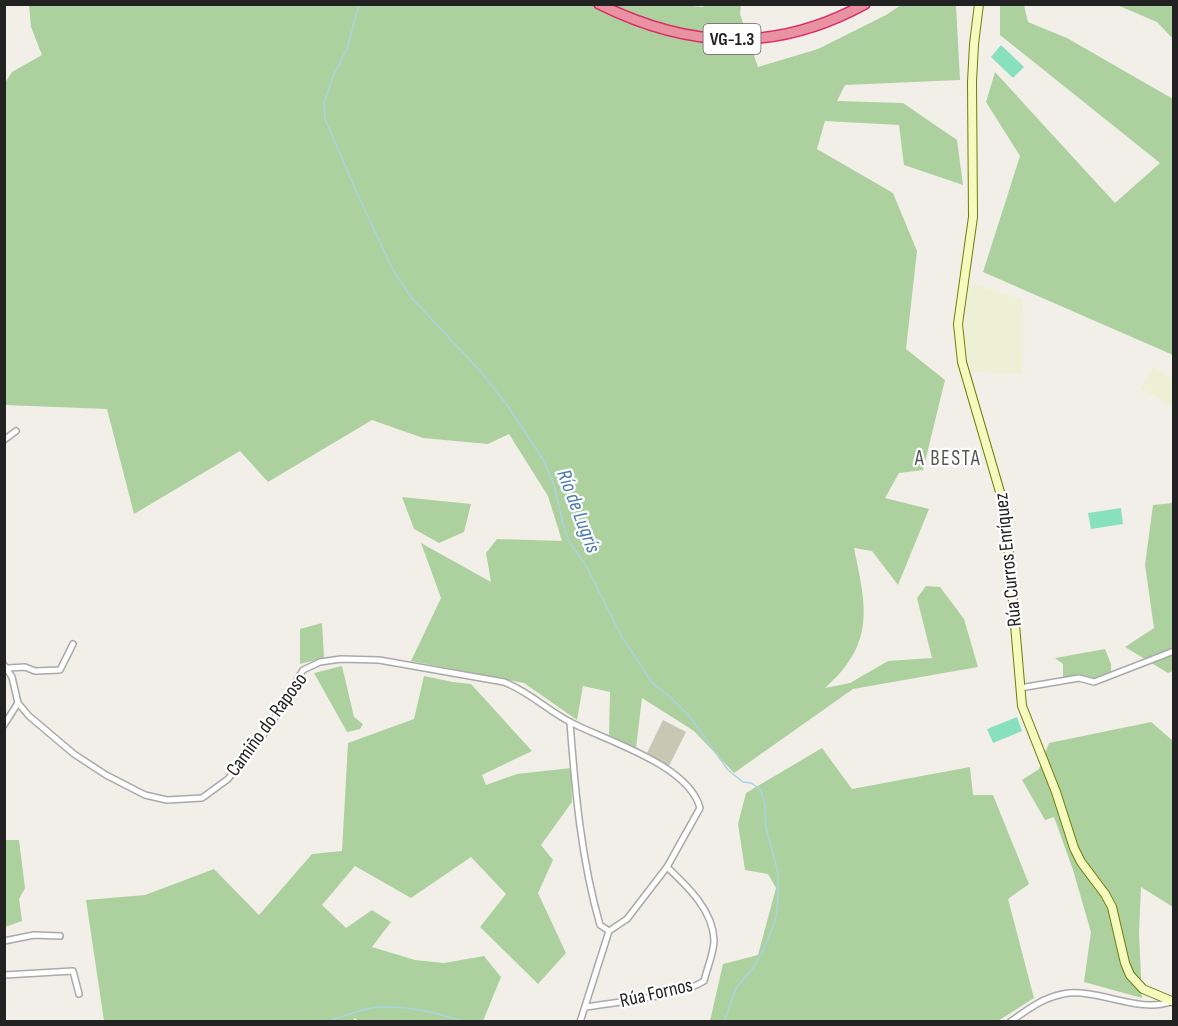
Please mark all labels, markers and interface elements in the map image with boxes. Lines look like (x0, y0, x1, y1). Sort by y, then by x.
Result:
road number: VG-1.3 (704, 24, 760, 54)
district label: A BESTA (914, 446, 981, 471)
water label: Río de Lugrís (551, 466, 606, 557)
street label: Rúa Curros Enríquez (989, 492, 1027, 628)
street label: Camiño do Raposo (221, 668, 312, 781)
street label: Rúa Fornos (618, 973, 695, 1013)

